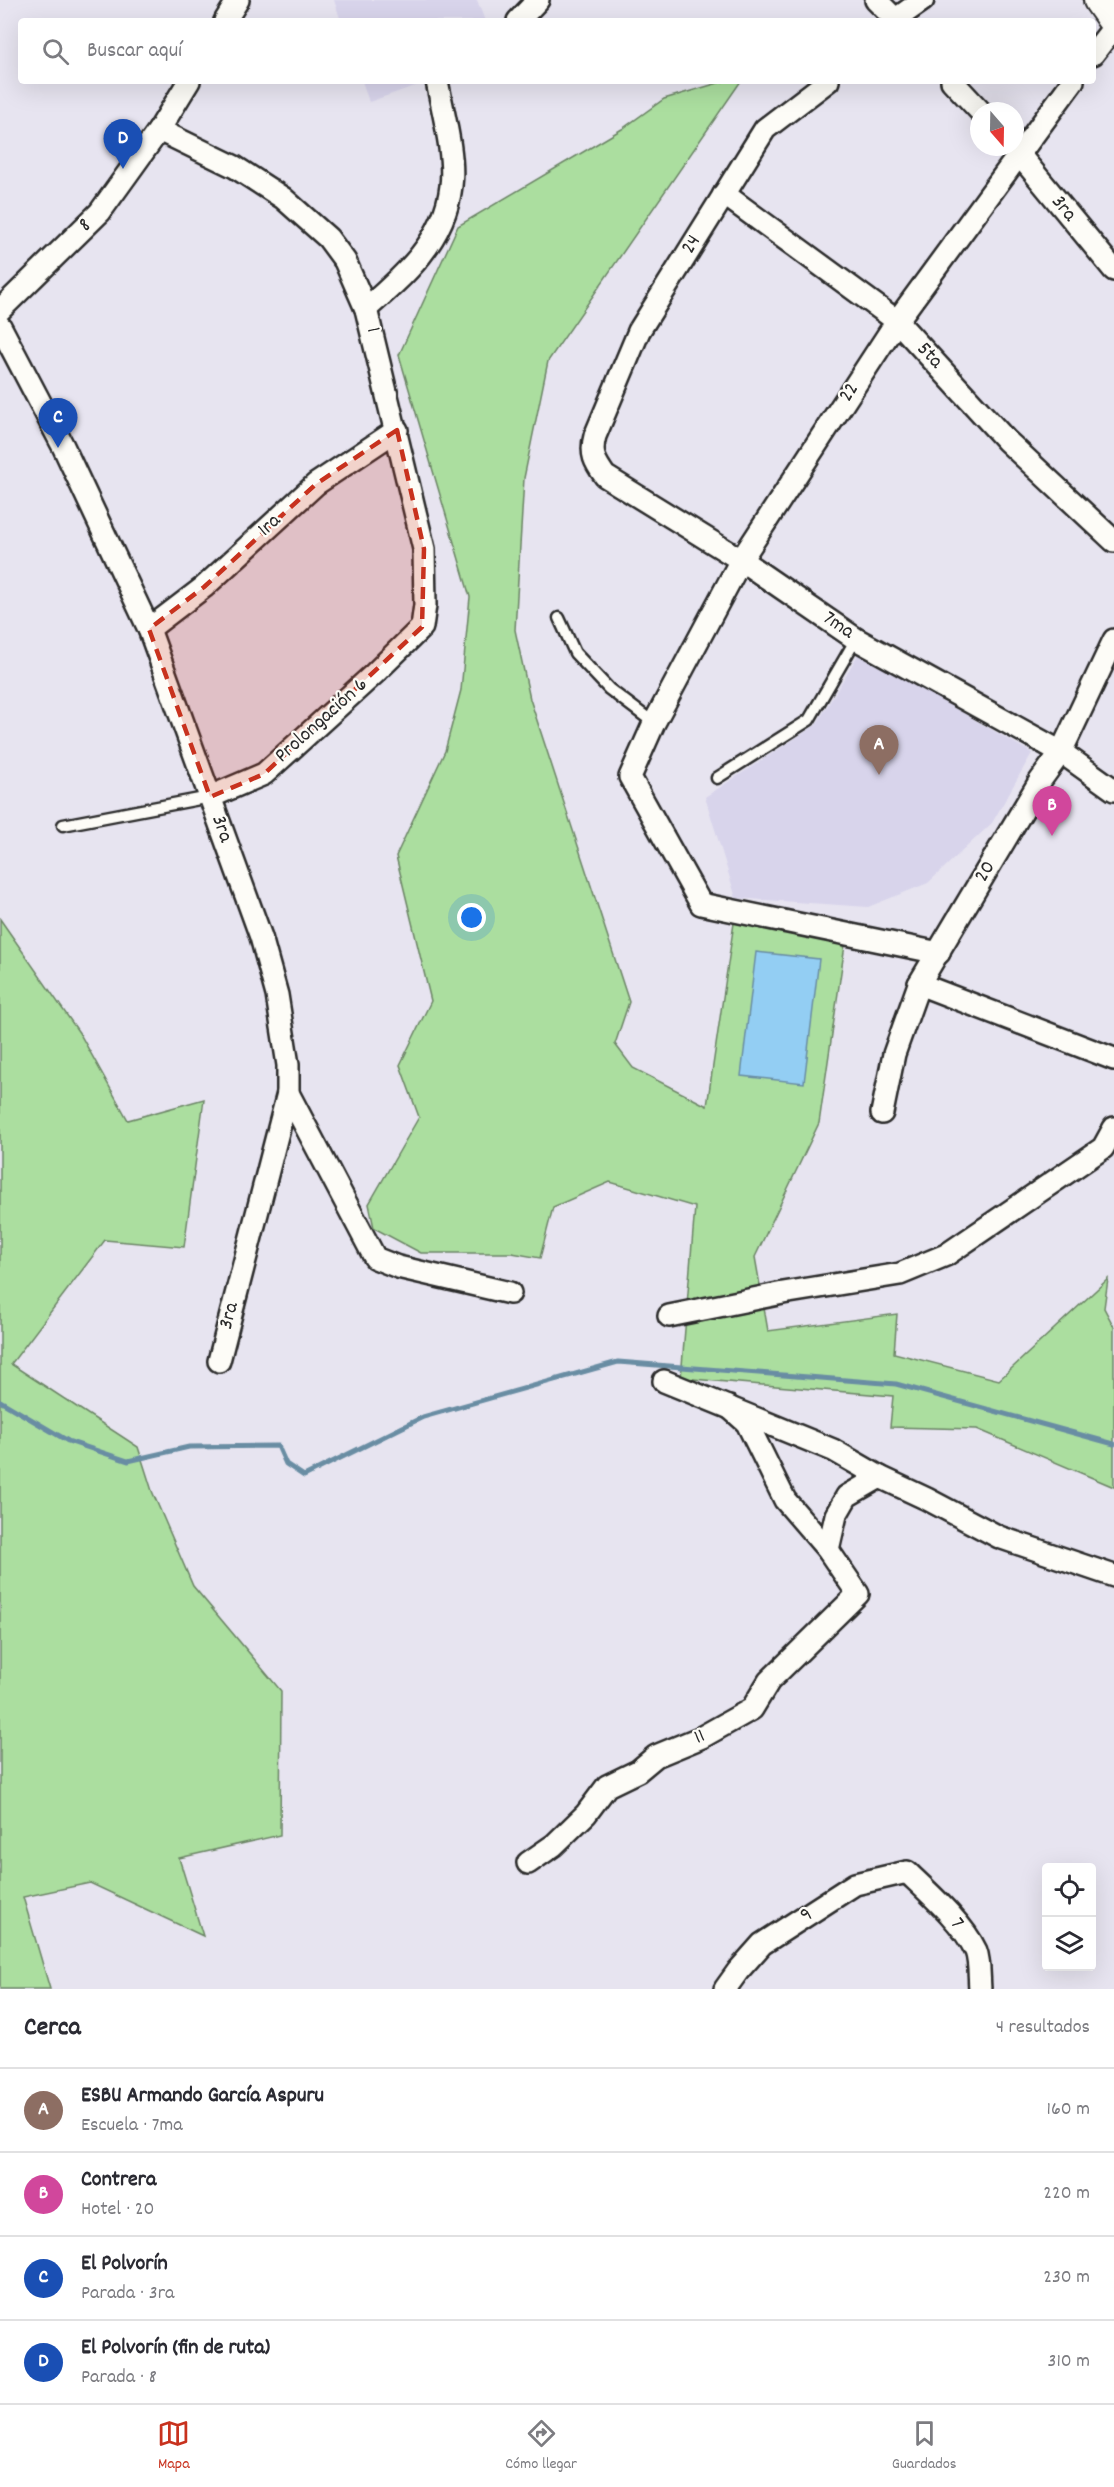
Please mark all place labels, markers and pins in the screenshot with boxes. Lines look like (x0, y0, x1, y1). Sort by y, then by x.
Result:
pin: D (104, 120, 142, 169)
pin: C (38, 398, 78, 448)
pin: A (860, 726, 898, 775)
pin: B (1032, 786, 1072, 836)

